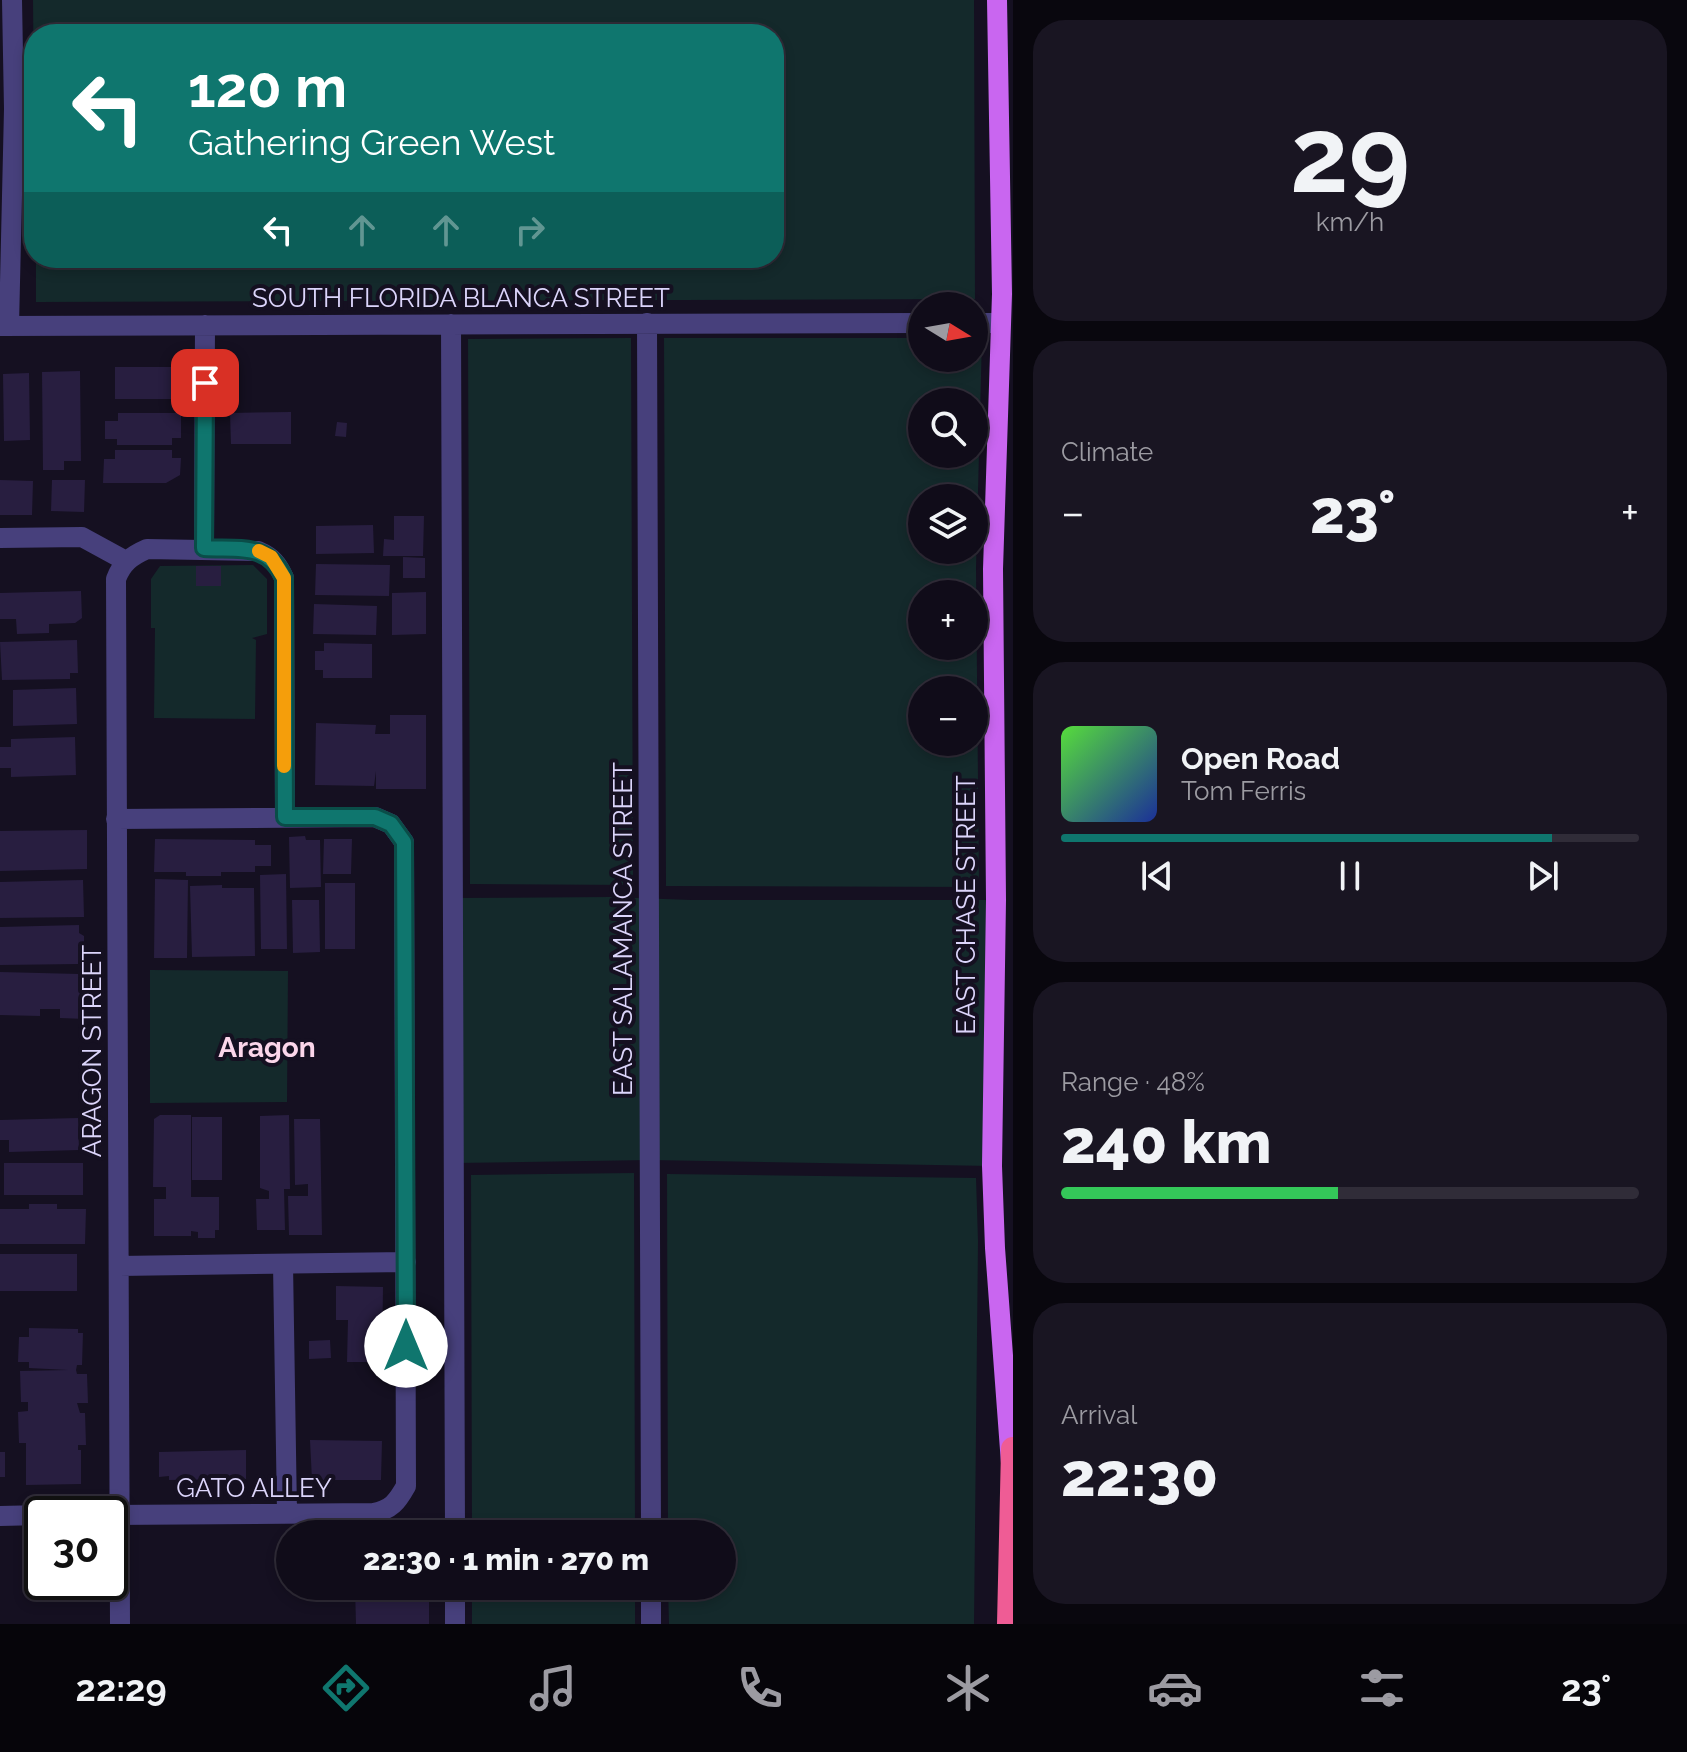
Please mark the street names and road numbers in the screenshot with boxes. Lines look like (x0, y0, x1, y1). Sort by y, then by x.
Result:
street label: SOUTH FLORIDA BLANCA STREET (252, 283, 670, 313)
street label: EAST SALAMANCA STREET (608, 762, 638, 1096)
street label: EAST CHASE STREET (951, 775, 981, 1035)
street label: ARAGON STREET (77, 945, 107, 1157)
street label: GATO ALLEY (176, 1473, 332, 1503)

